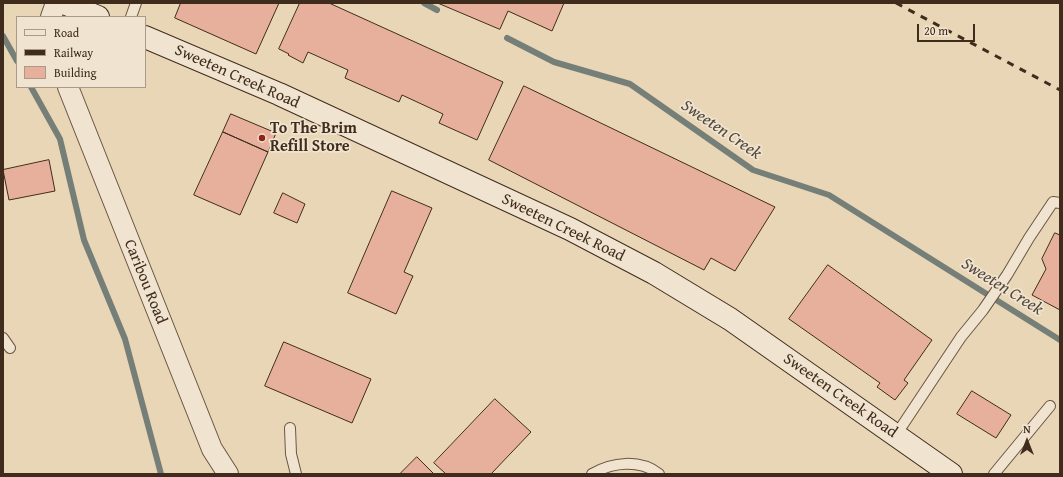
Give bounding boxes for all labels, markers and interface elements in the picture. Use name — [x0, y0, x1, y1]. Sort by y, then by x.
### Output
legend — [16, 16, 146, 88]
scale bar — [919, 16, 977, 42]
text: 20 m — [924, 22, 948, 39]
text: Road — [54, 24, 79, 41]
street label: Sweeten Creek Road — [172, 41, 302, 113]
text: Railway — [54, 44, 93, 61]
text: Building — [54, 64, 97, 81]
water label: Sweeten Creek — [677, 96, 765, 164]
place label: To The Brim Refill Store — [270, 119, 357, 157]
marker: To The Brim Refill Store — [257, 133, 267, 143]
street label: Sweeten Creek Road — [498, 190, 628, 266]
street label: Caribou Road — [119, 237, 171, 327]
water label: Sweeten Creek — [957, 254, 1047, 320]
street label: Sweeten Creek Road — [779, 350, 901, 442]
north arrow — [1007, 421, 1047, 461]
text: N — [1023, 421, 1031, 437]

